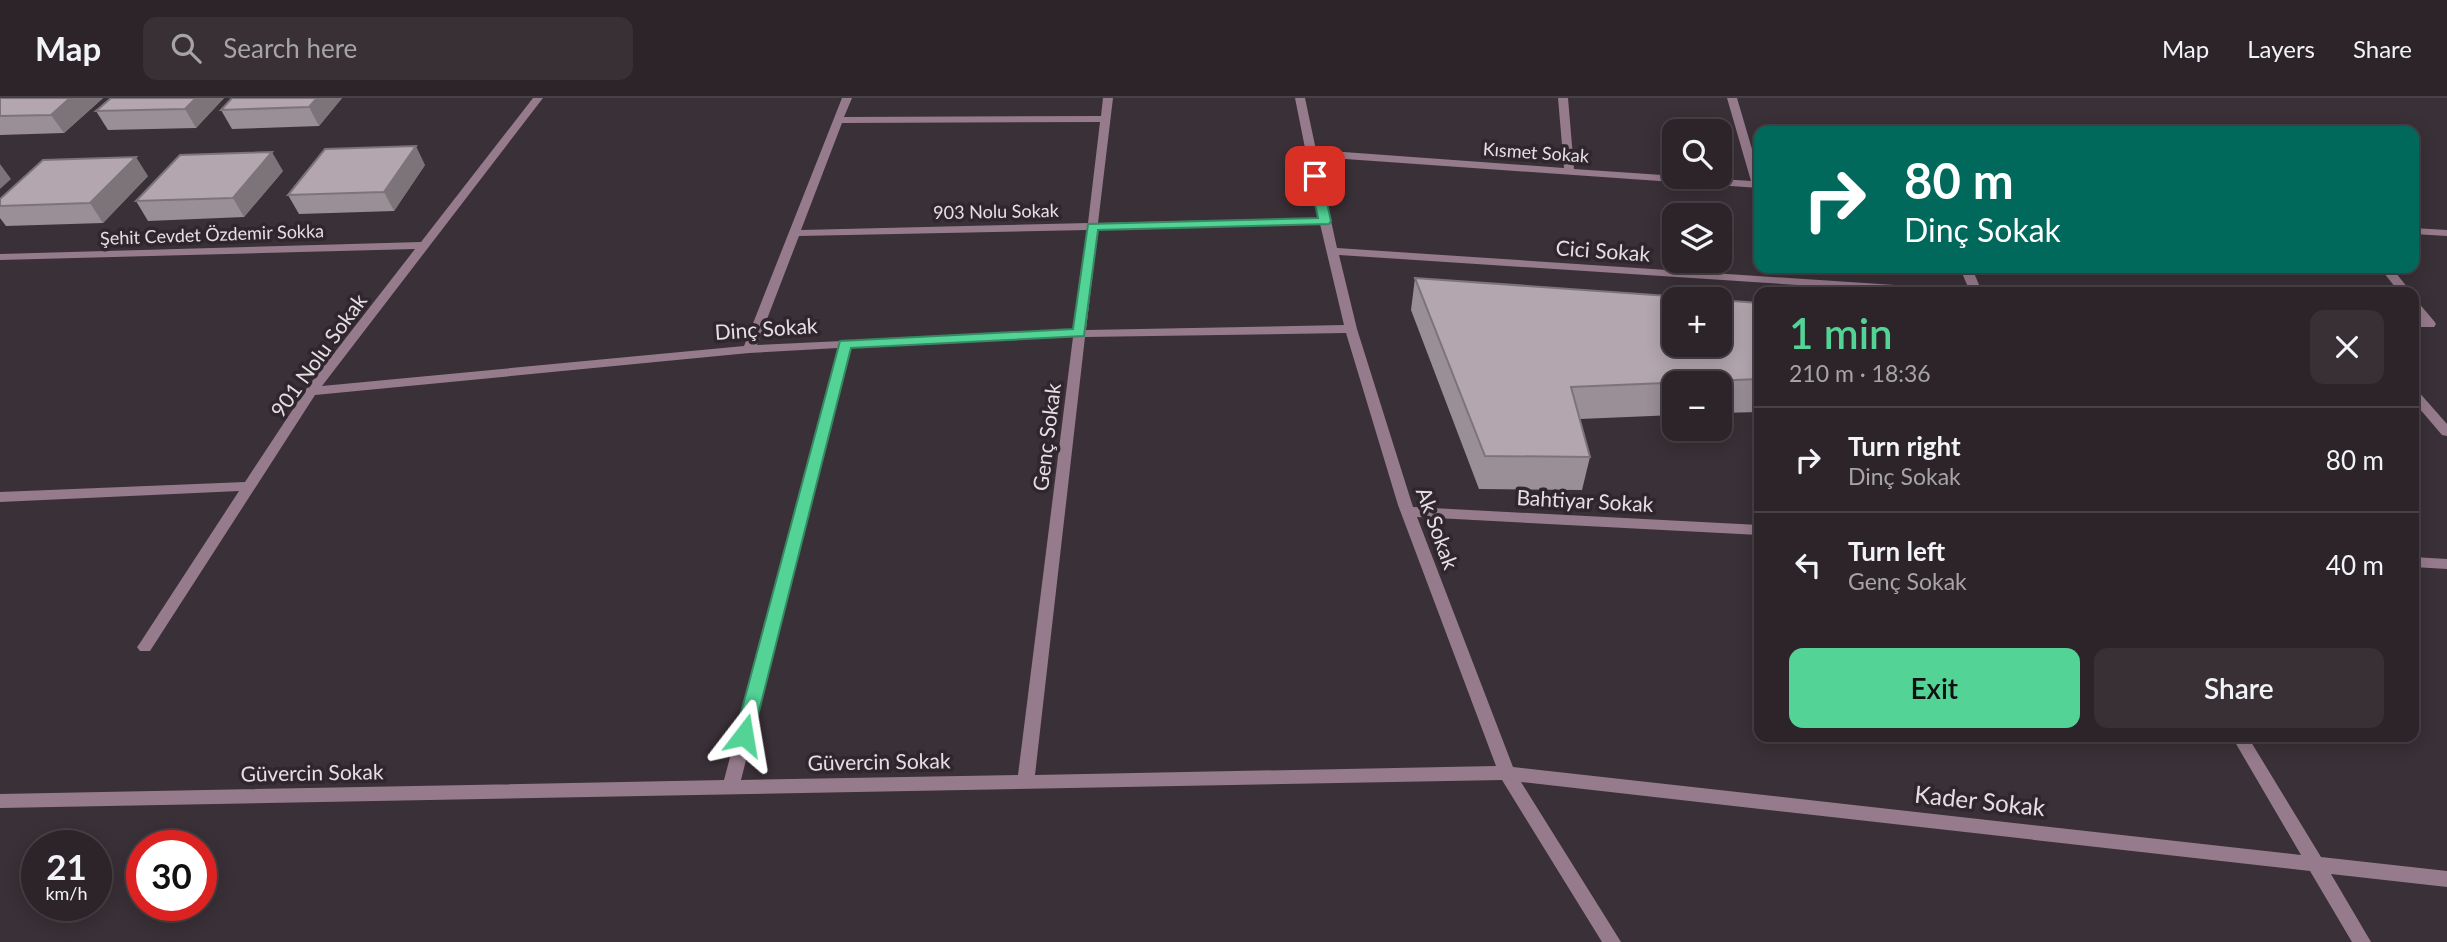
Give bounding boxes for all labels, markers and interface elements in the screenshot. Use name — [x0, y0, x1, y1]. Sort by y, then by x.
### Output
search box — [143, 17, 633, 80]
text: Map — [35, 28, 101, 68]
icon: search — [167, 29, 205, 67]
text: Search here — [223, 32, 357, 64]
text: Map — [2162, 34, 2209, 63]
text: Layers — [2247, 34, 2315, 63]
text: Share — [2353, 34, 2412, 63]
map controls — [1662, 119, 1732, 441]
button: search — [1662, 119, 1732, 189]
street label: Kısmet Sokak — [1482, 137, 1591, 167]
pin — [1285, 146, 1345, 206]
text: 80 m — [1904, 151, 2014, 209]
icon: right — [1789, 154, 1880, 245]
icon: arrive — [1296, 157, 1334, 195]
street label: 903 Nolu Sokak — [933, 199, 1060, 223]
button: layers — [1662, 203, 1732, 273]
text: Dinç Sokak — [1904, 210, 2061, 249]
street label: Şehit Cevdet Özdemir Sokka — [100, 219, 324, 249]
street label: Cici Sokak — [1555, 234, 1651, 266]
button: + — [1662, 287, 1732, 357]
street label: 901 Nolu Sokak — [265, 288, 371, 422]
text: 1 min — [1789, 308, 1893, 358]
button: close — [2310, 310, 2384, 384]
street label: Dinç Sokak — [714, 312, 819, 344]
text: 210 m · 18:36 — [1789, 359, 1931, 387]
button: − — [1662, 371, 1732, 441]
street label: Genç Sokak — [1027, 381, 1065, 492]
text: Turn right — [1848, 430, 1961, 462]
icon: right — [1789, 441, 1827, 479]
text: 80 m — [2326, 444, 2384, 476]
text: Dinç Sokak — [1848, 462, 1961, 490]
street label: Ak Sokak — [1412, 484, 1464, 573]
street label: Bahtiyar Sokak — [1516, 484, 1654, 516]
text: Turn left — [1848, 535, 1945, 567]
icon: left — [1789, 546, 1827, 584]
text: 40 m — [2326, 549, 2384, 581]
text: Genç Sokak — [1848, 567, 1967, 595]
button: Exit — [1789, 648, 2080, 728]
button: Share — [2094, 648, 2384, 728]
position arrow — [707, 698, 781, 772]
street label: Güvercin Sokak — [807, 747, 951, 775]
street label: Güvercin Sokak — [240, 758, 384, 786]
street label: Kader Sokak — [1913, 779, 2048, 821]
speed limit sign: 30 — [126, 830, 217, 921]
text: 21 — [46, 845, 87, 887]
text: km/h — [45, 882, 88, 904]

